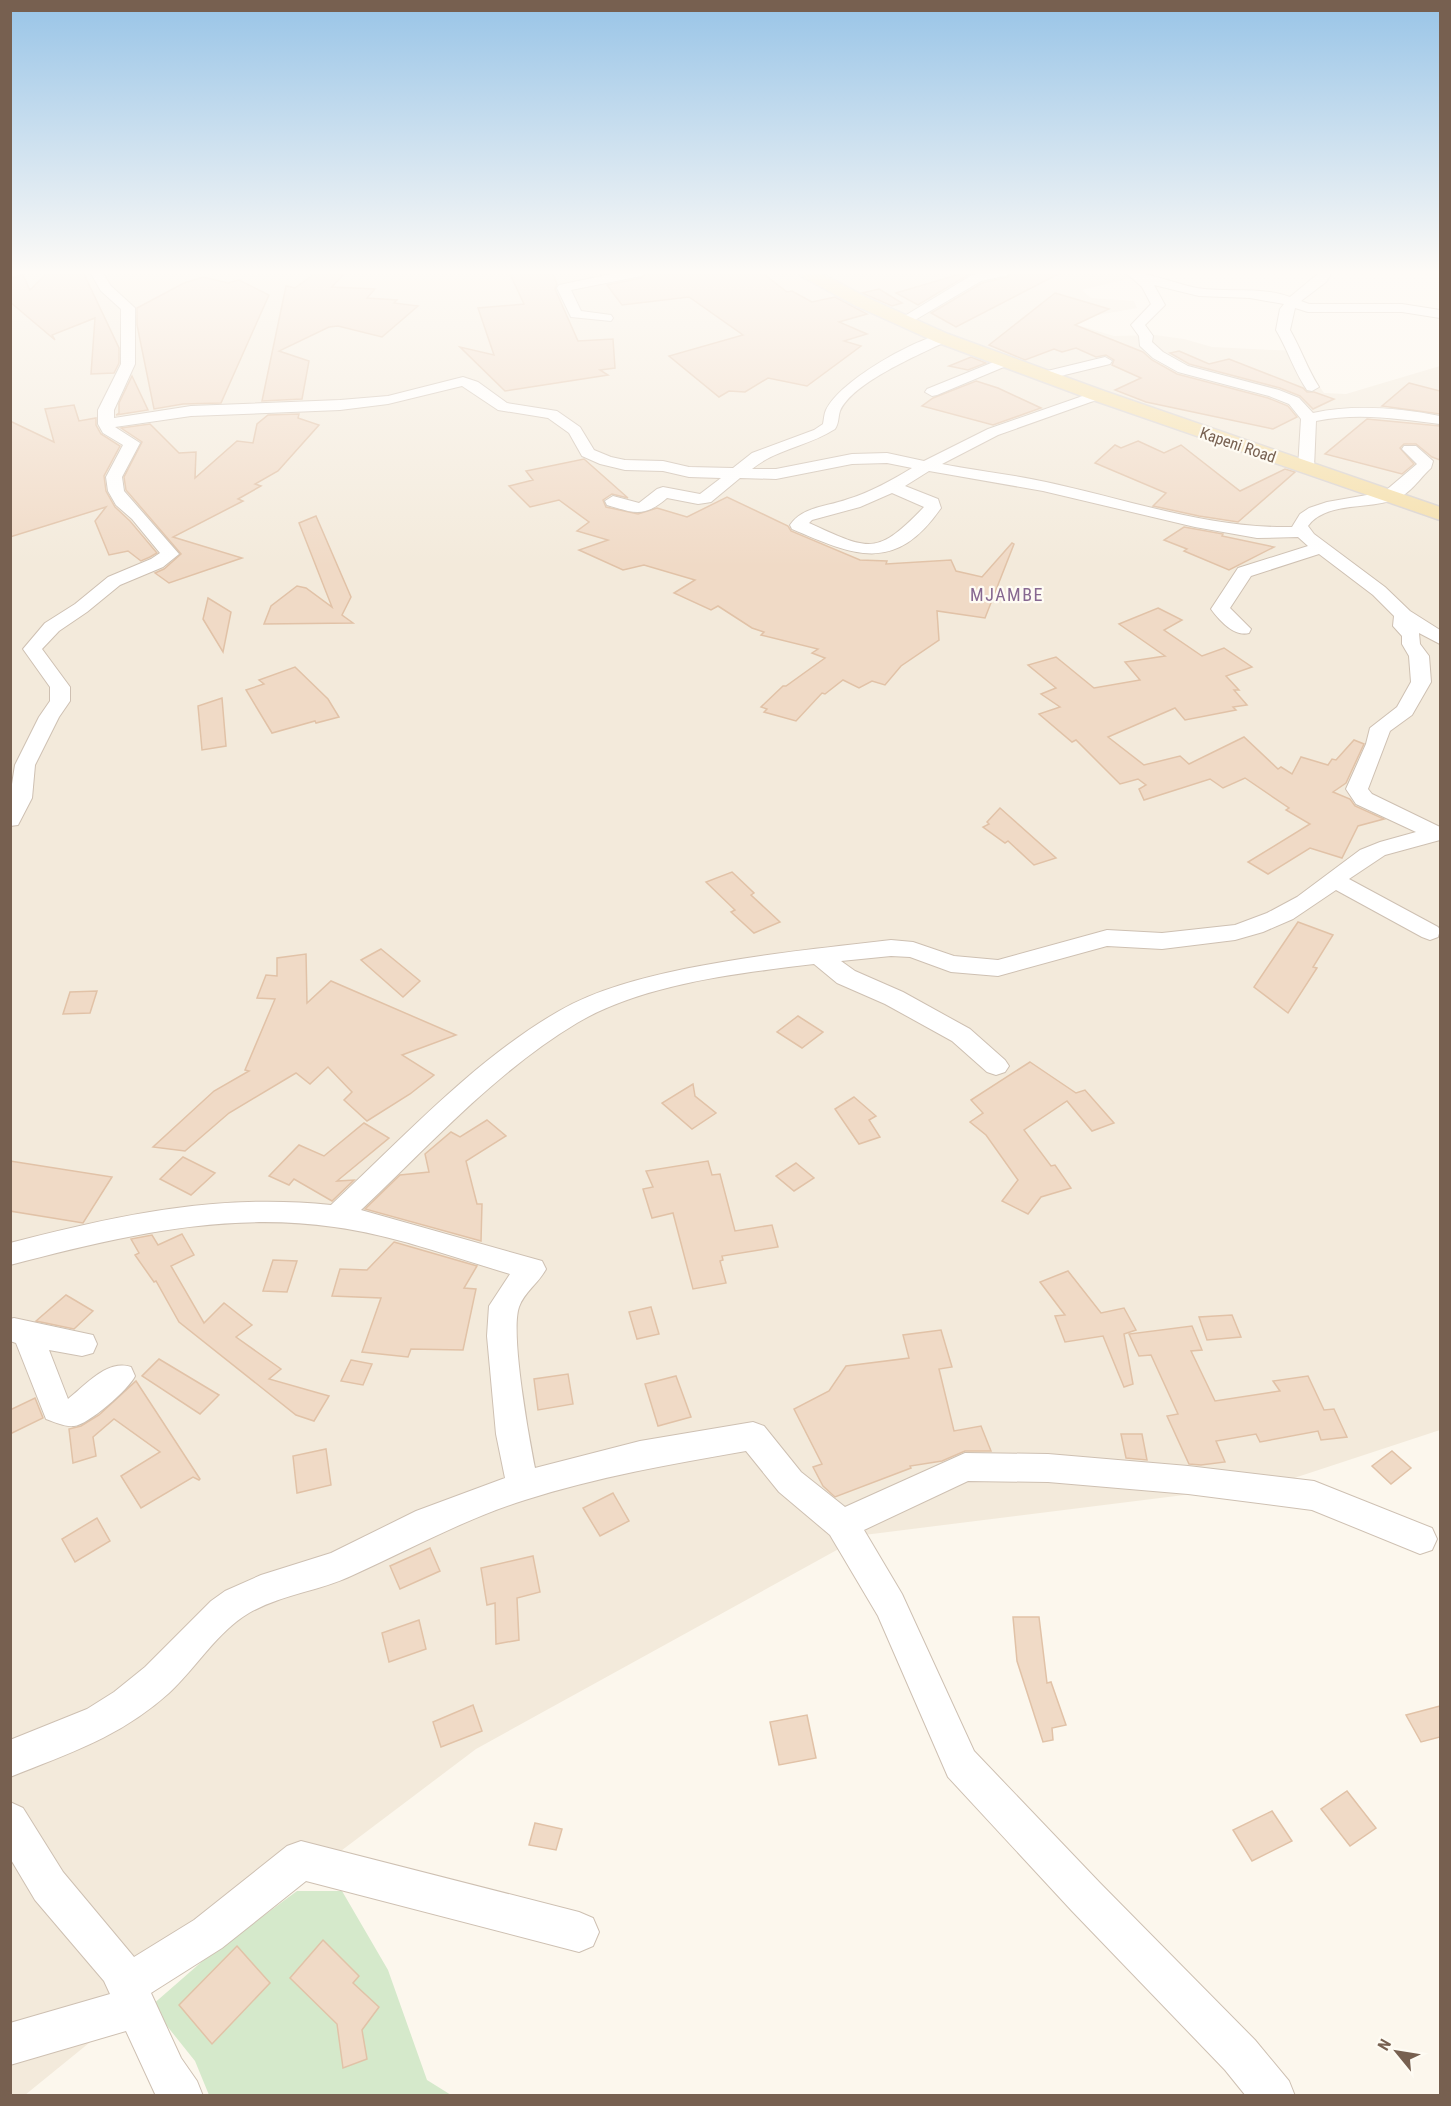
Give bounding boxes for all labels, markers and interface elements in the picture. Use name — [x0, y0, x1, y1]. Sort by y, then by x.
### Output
street label: Kapeni Road — [1198, 423, 1278, 467]
district label: MJAMBE — [970, 584, 1044, 605]
north arrow — [1367, 2022, 1427, 2082]
text: N — [1374, 2036, 1395, 2054]

